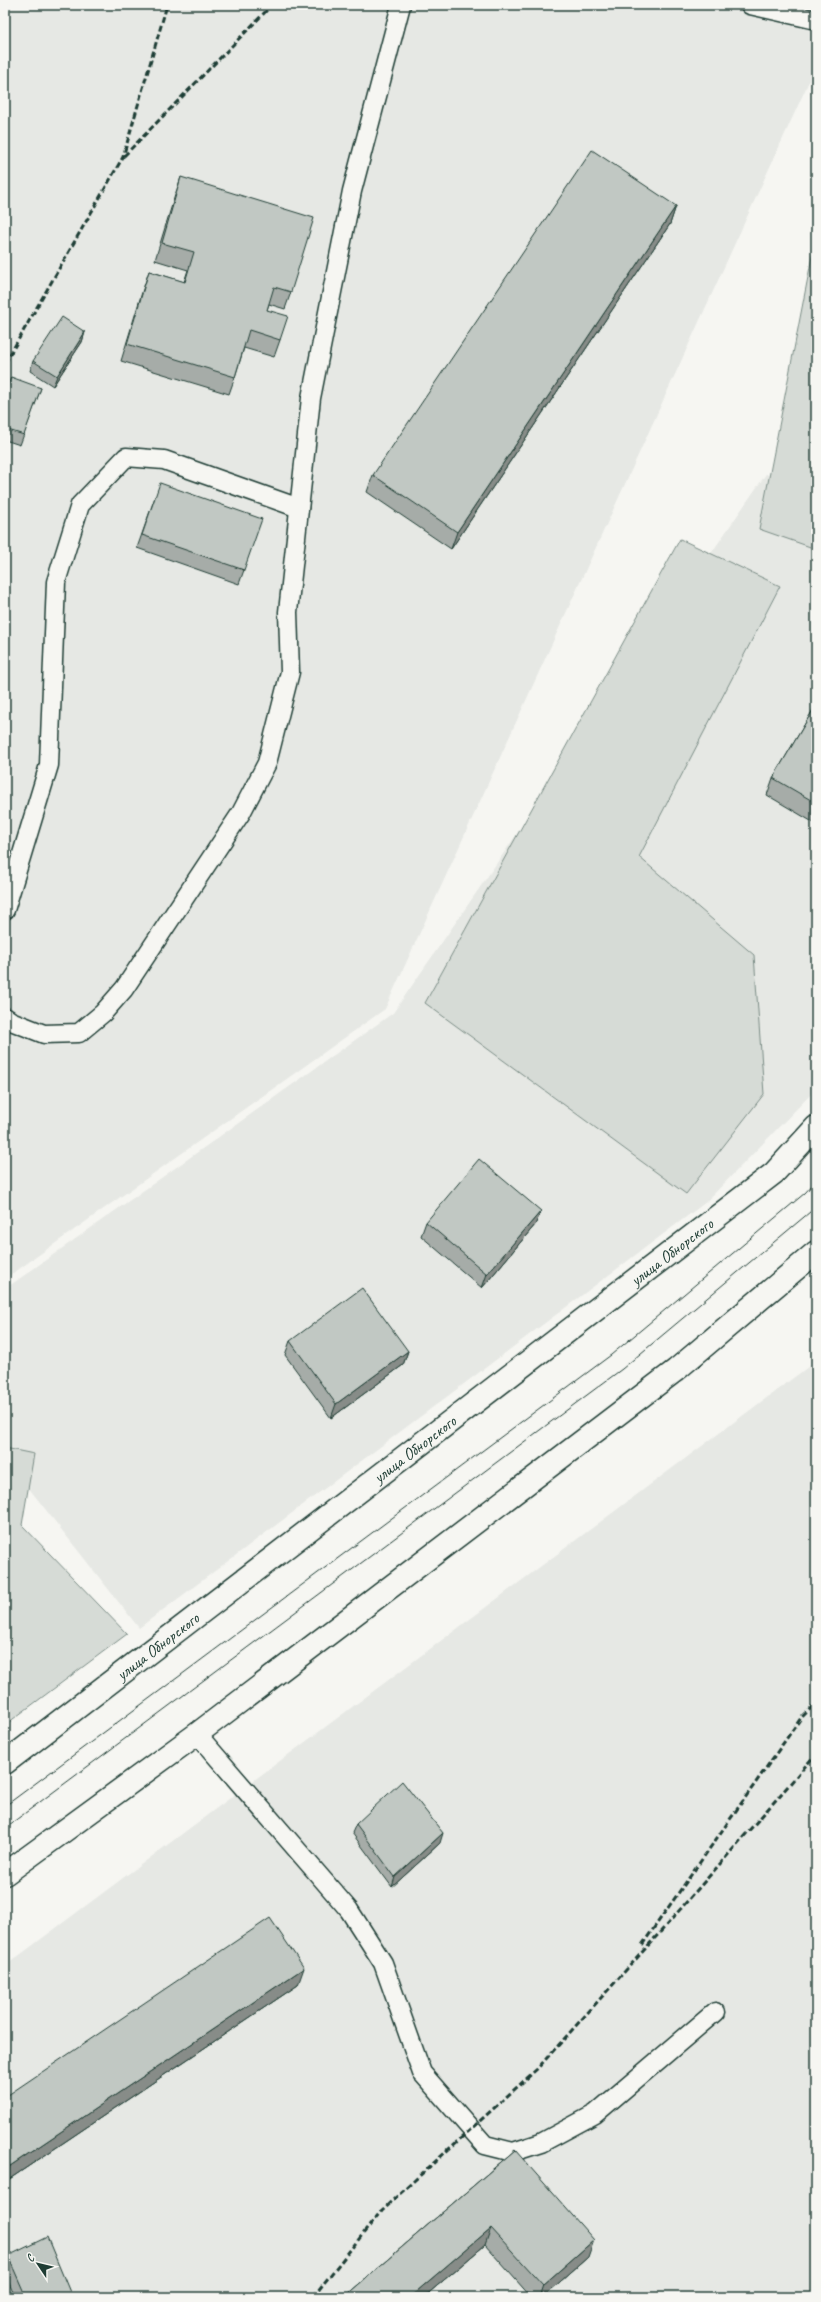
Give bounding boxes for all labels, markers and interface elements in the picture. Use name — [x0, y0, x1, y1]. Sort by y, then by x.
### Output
street label: улица Обнорского — [625, 1213, 718, 1291]
street label: улица Обнорского — [368, 1410, 461, 1488]
street label: улица Обнорского — [111, 1607, 204, 1685]
north arrow — [18, 2244, 58, 2284]
text: С — [23, 2251, 38, 2264]

